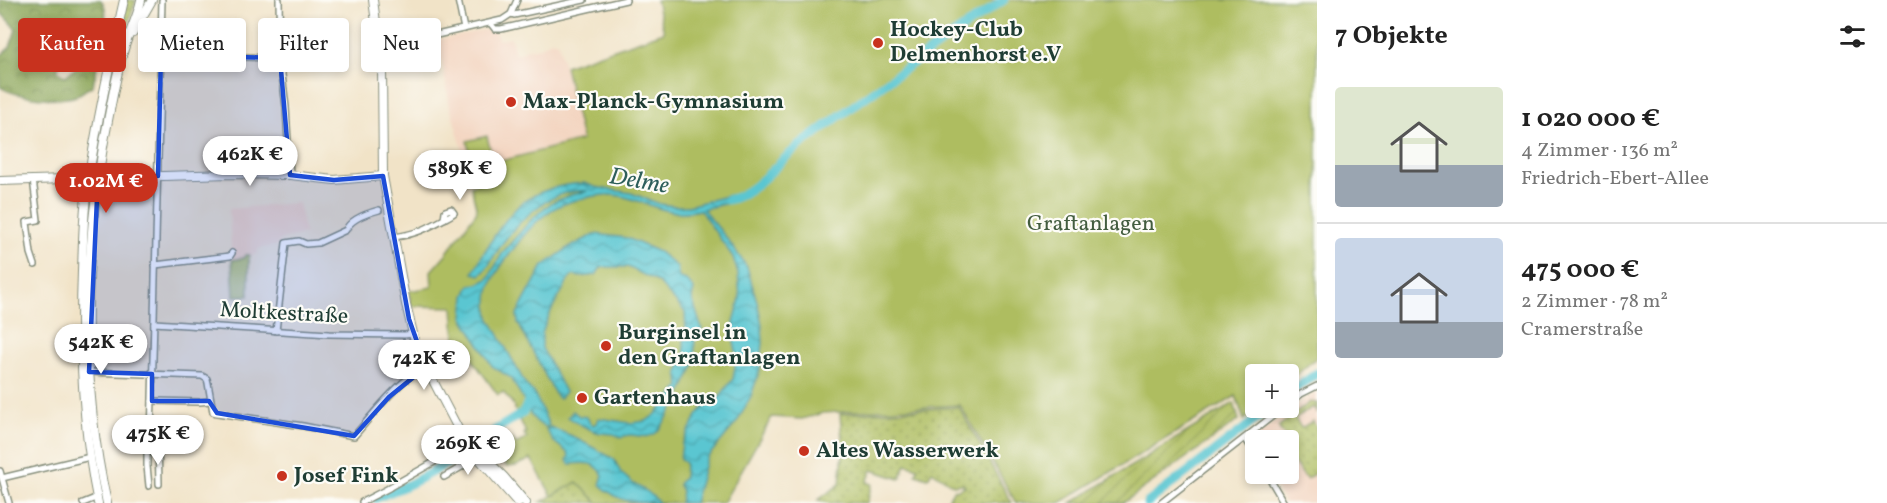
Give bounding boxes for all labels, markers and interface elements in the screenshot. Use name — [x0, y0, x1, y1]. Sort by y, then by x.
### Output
place label: Hockey-Club Delmenhorst e.V — [890, 15, 1061, 71]
chip: Kaufen — [18, 18, 126, 72]
chip: Mieten — [138, 18, 246, 72]
chip: Filter — [258, 18, 349, 72]
chip: Neu — [361, 18, 441, 72]
text: 7 Objekte — [1335, 18, 1448, 54]
icon: filters — [1836, 20, 1869, 53]
marker: Hockey-Club Delmenhorst e.V — [871, 36, 885, 50]
place label: Max-Planck-Gymnasium — [523, 87, 784, 118]
marker: Max-Planck-Gymnasium — [504, 95, 518, 109]
text: 1 020 000 € — [1521, 101, 1660, 137]
icon: home — [1383, 111, 1455, 183]
pin: 462K € — [201, 136, 299, 187]
text: 4 Zimmer · 136 m² — [1521, 137, 1678, 165]
text: 462K € — [217, 141, 283, 169]
pin: 589K € — [411, 150, 509, 201]
text: 589K € — [428, 155, 492, 183]
water label: Delme — [607, 160, 672, 204]
pin: 1.02M € — [51, 163, 161, 214]
text: Friedrich-Ebert-Allee — [1521, 165, 1709, 193]
text: 1.02M € — [69, 168, 143, 196]
park label: Graftanlagen — [1027, 209, 1155, 240]
text: 475 000 € — [1521, 252, 1640, 288]
icon: home — [1383, 262, 1455, 334]
text: 2 Zimmer · 78 m² — [1521, 288, 1668, 316]
street label: Moltkestraße — [219, 295, 349, 333]
text: Cramerstraße — [1521, 316, 1643, 344]
place label: Burginsel in den Graftanlagen — [618, 318, 800, 374]
pin: 542K € — [52, 324, 150, 375]
text: 542K € — [68, 329, 134, 357]
marker: Burginsel in den Graftanlagen — [599, 339, 613, 353]
pin: 742K € — [375, 340, 473, 391]
text: 742K € — [392, 345, 456, 373]
map controls — [1245, 364, 1299, 484]
button: + — [1245, 364, 1299, 418]
place label: Gartenhaus — [594, 383, 716, 414]
marker: Gartenhaus — [575, 391, 589, 405]
pin: 475K € — [109, 415, 207, 466]
text: 475K € — [126, 420, 190, 448]
pin: 269K € — [419, 425, 517, 476]
text: 269K € — [435, 430, 501, 458]
button: − — [1245, 430, 1299, 484]
place label: Altes Wasserwerk — [816, 436, 999, 467]
marker: Altes Wasserwerk — [797, 444, 811, 458]
place label: Josef Fink — [293, 461, 399, 492]
marker: Josef Fink — [275, 469, 289, 483]

